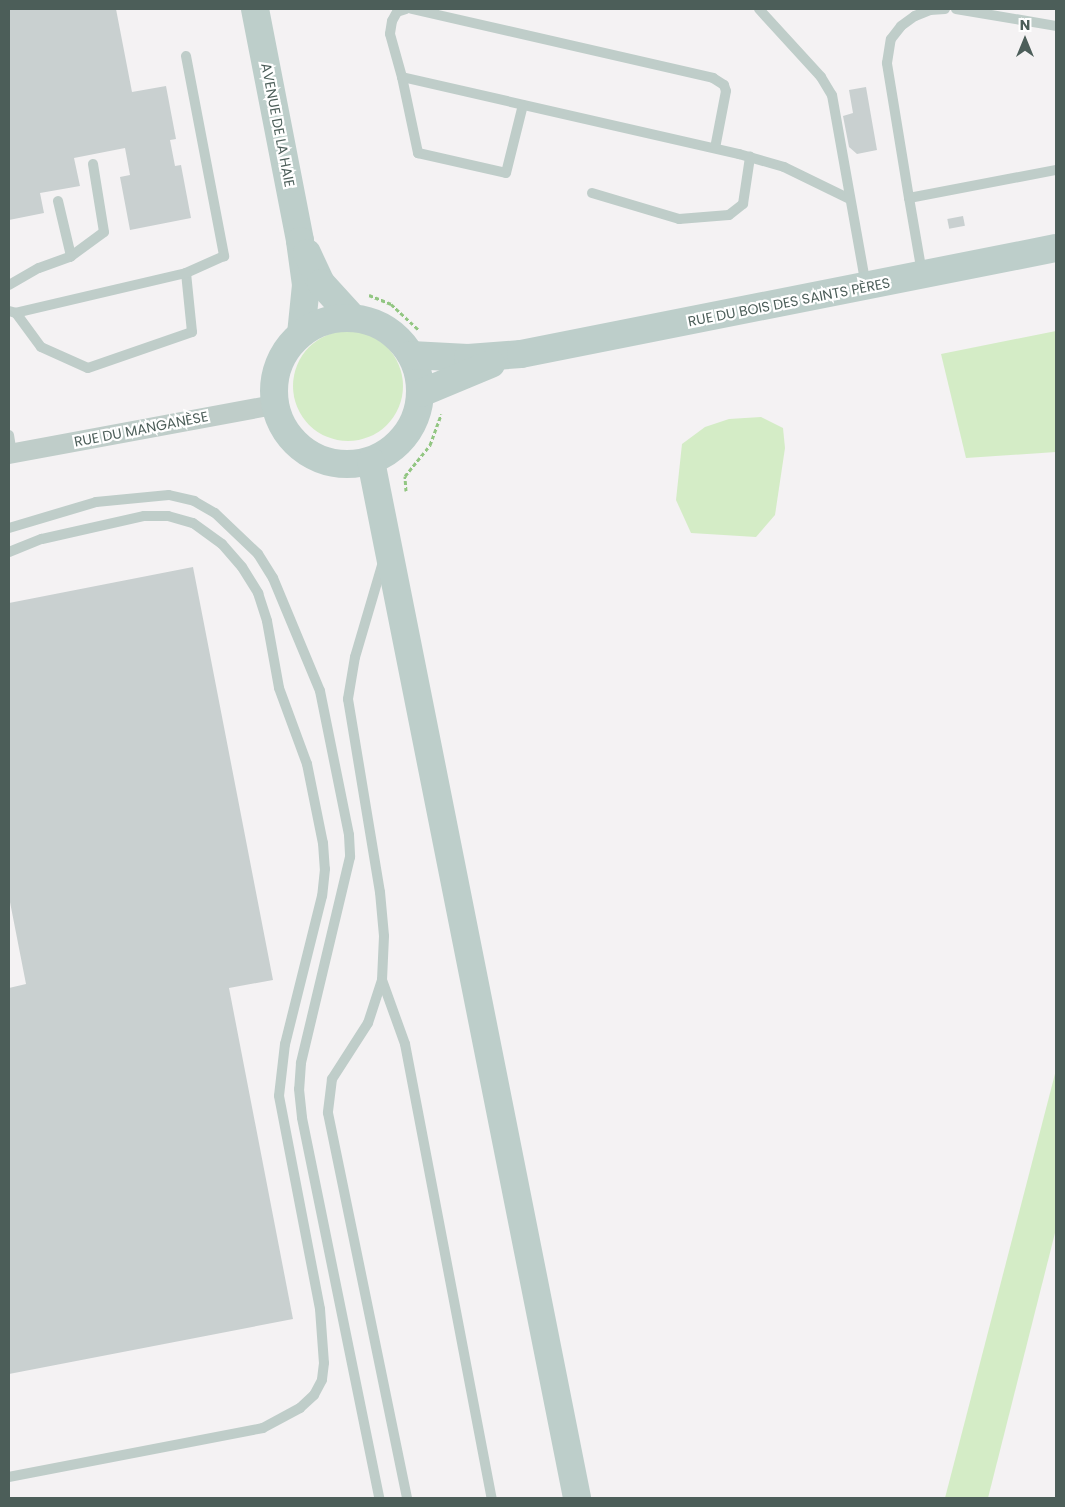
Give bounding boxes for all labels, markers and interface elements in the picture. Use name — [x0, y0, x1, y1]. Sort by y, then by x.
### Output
north arrow — [1000, 15, 1050, 65]
text: N — [1020, 15, 1030, 35]
street label: AVENUE DE LA HAIE — [258, 62, 298, 188]
street label: RUE DU BOIS DES SAINTS PÈRES — [686, 274, 892, 330]
street label: RUE DU MANGANÈSE — [73, 408, 209, 450]

